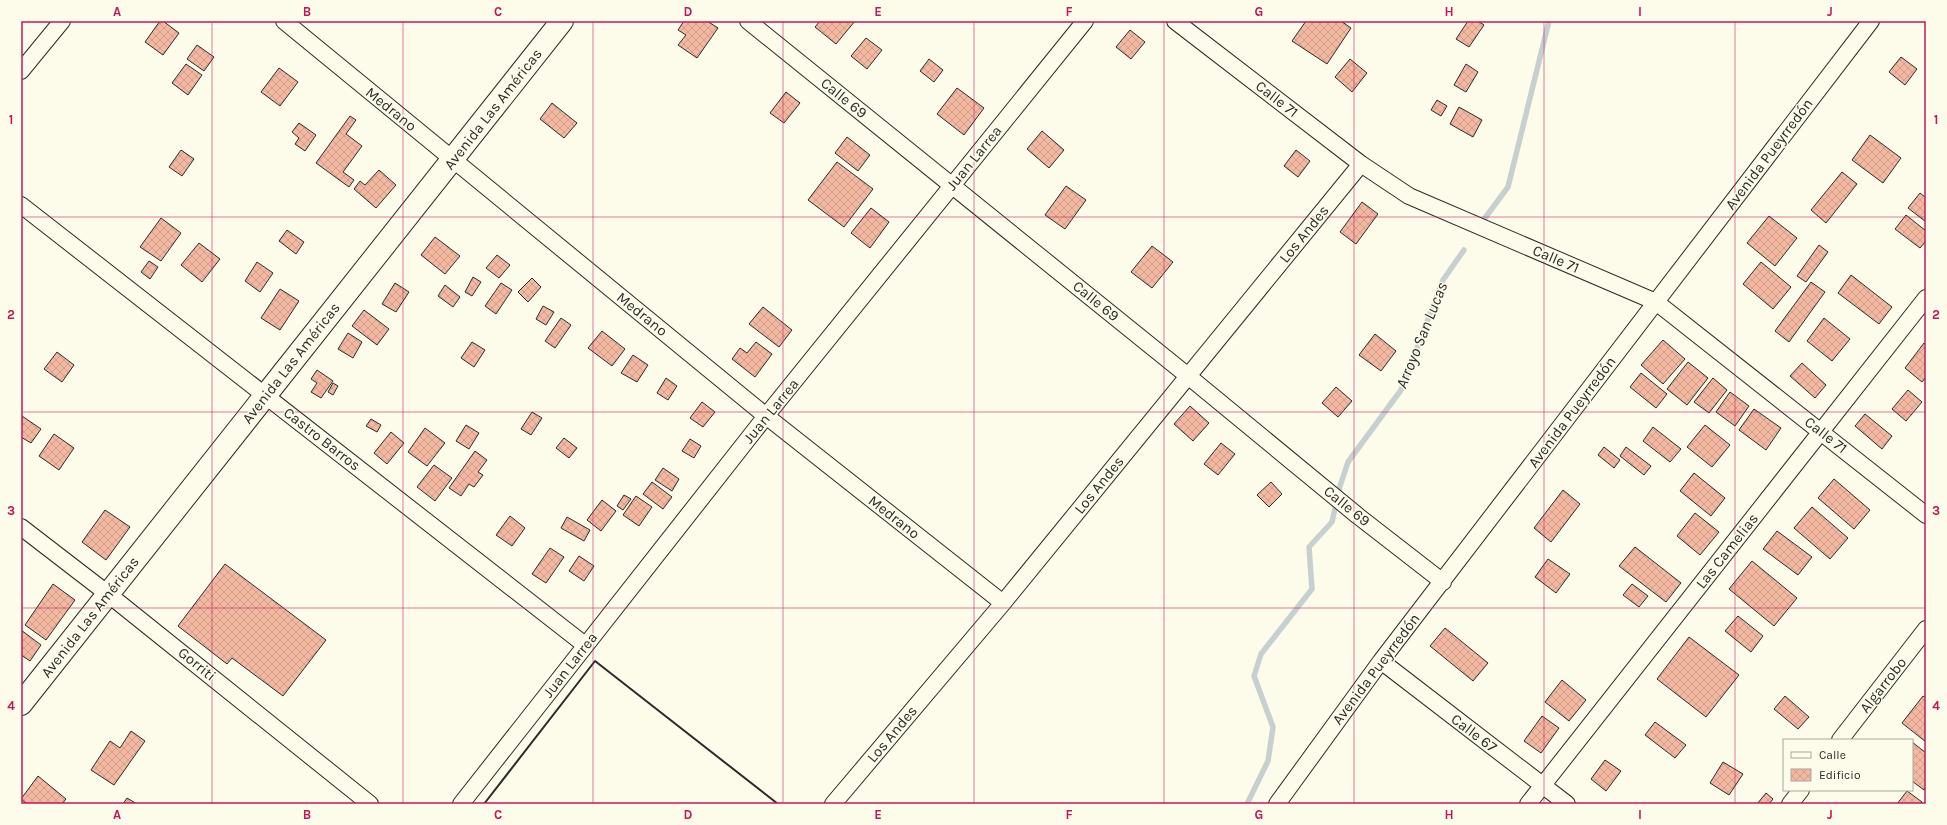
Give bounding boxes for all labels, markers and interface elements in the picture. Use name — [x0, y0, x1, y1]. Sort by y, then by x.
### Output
text: A — [113, 4, 121, 19]
text: B — [303, 4, 311, 19]
text: C — [494, 4, 502, 19]
text: D — [684, 4, 693, 19]
text: E — [874, 4, 882, 19]
text: F — [1065, 4, 1073, 19]
text: G — [1255, 4, 1263, 19]
text: H — [1444, 4, 1454, 19]
text: I — [1638, 4, 1642, 19]
text: J — [1827, 4, 1833, 19]
street label: Avenida Las Américas — [440, 45, 546, 173]
street label: Calle 69 — [817, 74, 871, 122]
street label: Calle 71 — [1252, 77, 1302, 121]
street label: Medrano — [362, 83, 420, 135]
street label: Avenida Pueyrredón — [1721, 95, 1817, 213]
text: 1 — [9, 112, 13, 127]
text: 1 — [1934, 112, 1938, 127]
street label: Juan Larrea — [942, 122, 1006, 194]
street label: Los Andes — [1275, 202, 1333, 266]
street label: Calle 71 — [1530, 241, 1582, 277]
street label: Calle 69 — [1069, 277, 1123, 325]
water label: Arroyo San Lucas — [1392, 279, 1452, 391]
street label: Medrano — [613, 288, 671, 340]
street label: Avenida Las Américas — [238, 299, 344, 427]
text: 2 — [7, 307, 15, 322]
text: 2 — [1932, 307, 1940, 322]
street label: Avenida Pueyrredón — [1524, 353, 1620, 471]
street label: Juan Larrea — [739, 375, 803, 447]
street label: Castro Barros — [280, 403, 364, 475]
street label: Calle 71 — [1801, 413, 1851, 457]
street label: Los Andes — [1070, 453, 1128, 517]
street label: Calle 69 — [1320, 482, 1374, 530]
street label: Medrano — [865, 491, 923, 543]
text: 3 — [7, 503, 15, 518]
text: 3 — [1932, 503, 1940, 518]
street label: Las Camelias — [1692, 510, 1762, 592]
street label: Avenida Las Américas — [37, 553, 143, 681]
street label: Avenida Pueyrredón — [1328, 610, 1424, 728]
street label: Juan Larrea — [539, 629, 601, 701]
street label: Gorriti — [175, 643, 219, 685]
street label: Algarrobo — [1856, 654, 1910, 716]
text: 4 — [7, 698, 15, 713]
text: 4 — [1932, 698, 1940, 713]
street label: Los Andes — [863, 702, 921, 766]
street label: Calle 67 — [1448, 710, 1500, 756]
legend — [1783, 739, 1913, 791]
text: Calle — [1819, 748, 1846, 762]
text: Edificio — [1819, 768, 1860, 782]
text: A — [113, 807, 121, 822]
text: B — [303, 807, 311, 822]
text: C — [494, 807, 502, 822]
text: D — [684, 807, 693, 822]
text: E — [874, 807, 882, 822]
text: F — [1065, 807, 1073, 822]
text: G — [1255, 807, 1263, 822]
text: H — [1444, 807, 1454, 822]
text: I — [1638, 807, 1642, 822]
text: J — [1827, 807, 1833, 822]

